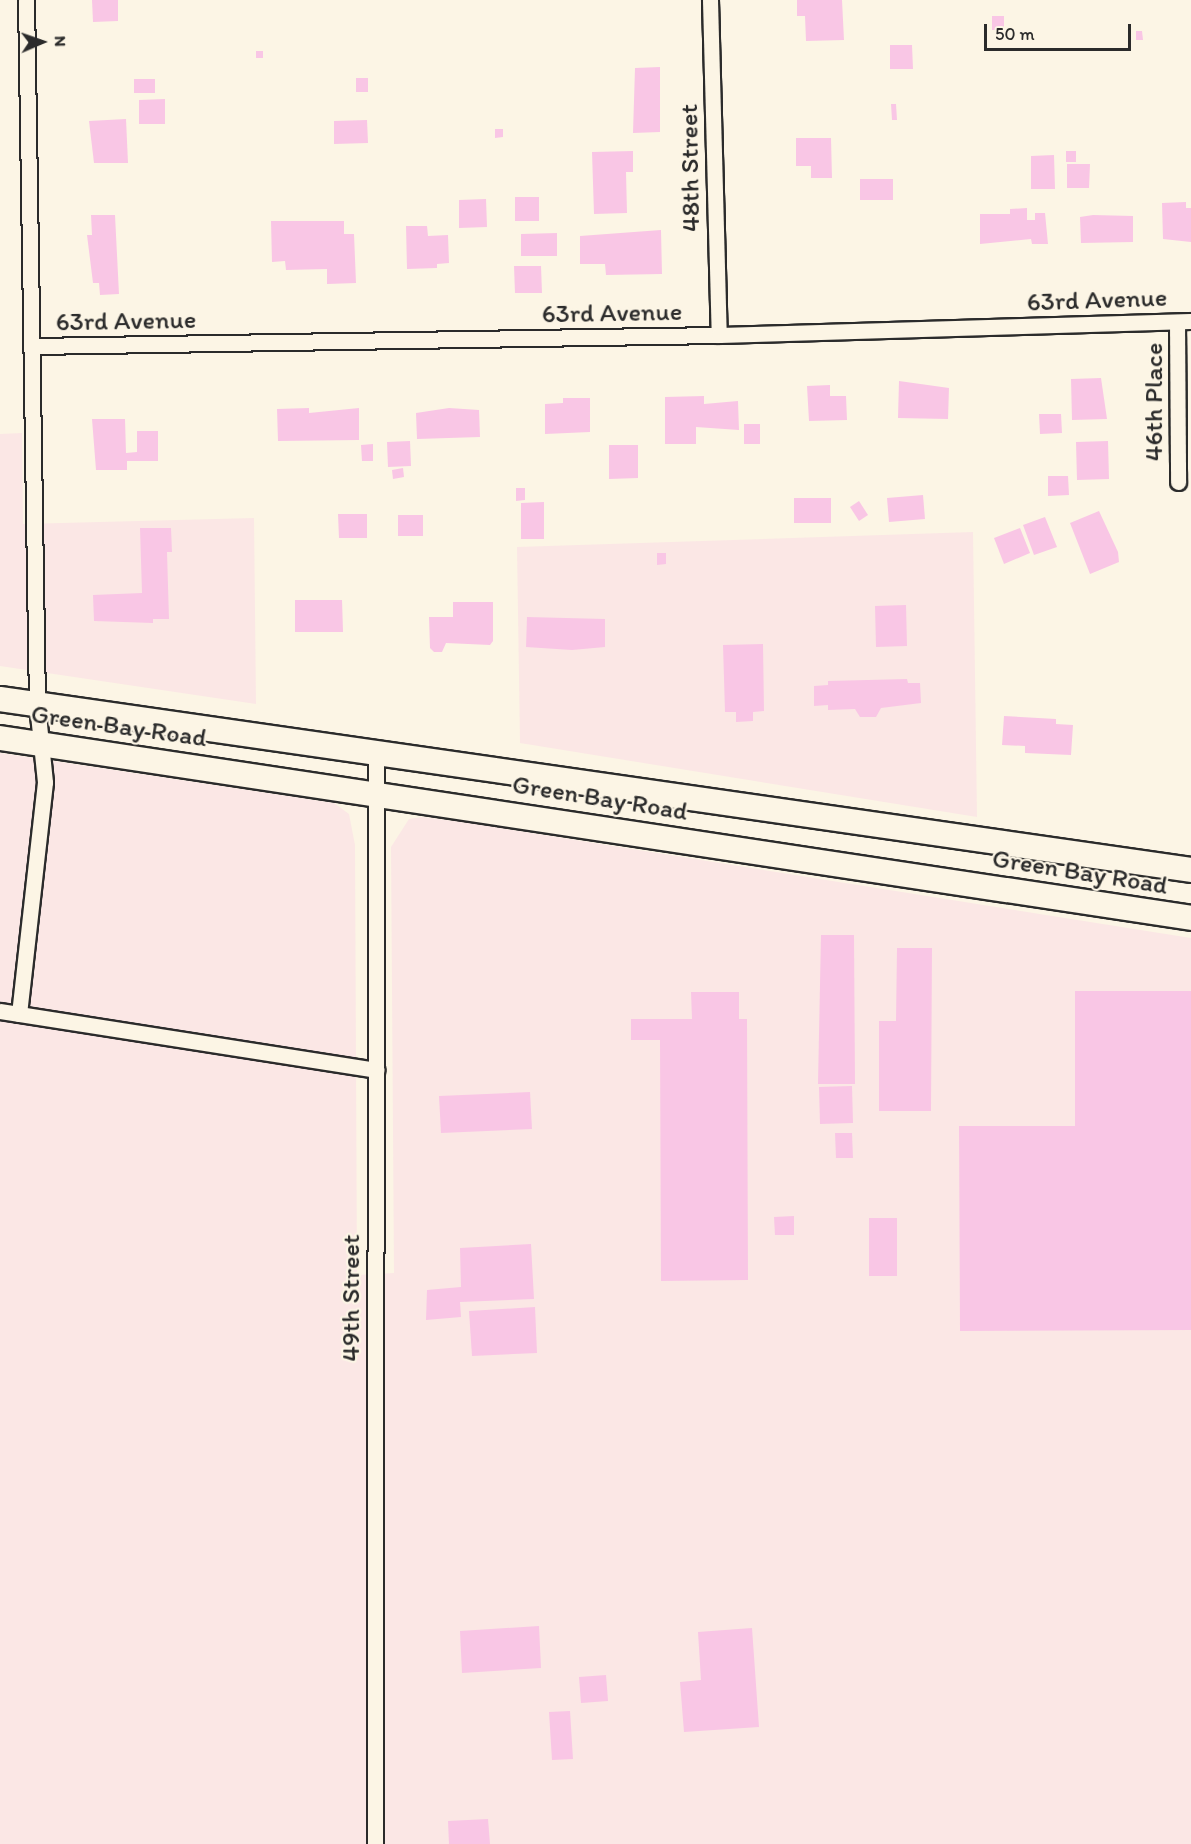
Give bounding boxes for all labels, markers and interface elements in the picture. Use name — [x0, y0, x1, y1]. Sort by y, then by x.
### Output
north arrow — [12, 12, 72, 72]
scale bar — [987, 12, 1134, 50]
text: 50 m — [995, 23, 1035, 45]
text: N — [51, 36, 70, 47]
street label: 48th Street — [673, 104, 707, 232]
street label: 63rd Avenue — [1027, 282, 1167, 318]
street label: 63rd Avenue — [542, 296, 682, 330]
street label: 63rd Avenue — [56, 304, 196, 338]
street label: 46th Place — [1138, 343, 1170, 461]
street label: Green Bay Road — [29, 698, 209, 754]
street label: Green Bay Road — [510, 769, 690, 827]
street label: Green Bay Road — [990, 843, 1170, 901]
street label: 49th Street — [335, 1235, 367, 1361]

